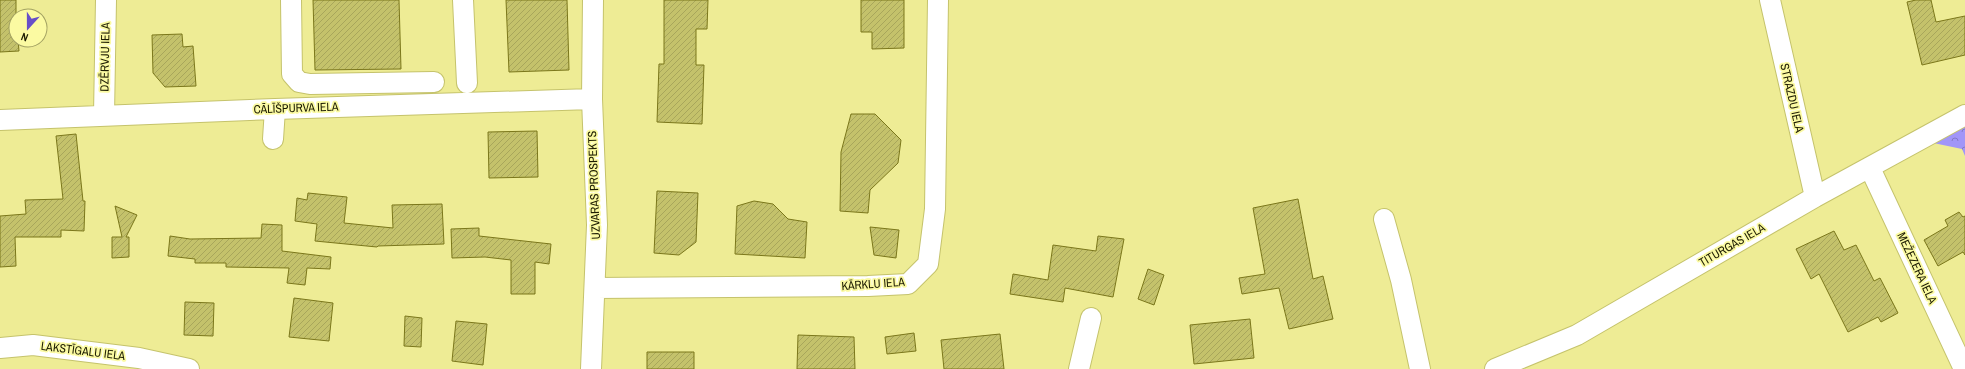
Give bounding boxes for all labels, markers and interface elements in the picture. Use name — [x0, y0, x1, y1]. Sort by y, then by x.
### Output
north arrow — [8, 8, 48, 48]
street label: DZĒRVJU IELA — [96, 22, 114, 92]
text: N — [19, 30, 30, 45]
street label: STRAZDU IELA — [1776, 62, 1808, 135]
street label: CĀLĪŠPURVA IELA — [253, 99, 339, 117]
street label: UZVARAS PROSPEKTS — [584, 130, 604, 240]
street label: TITURGAS IELA — [1696, 219, 1768, 270]
street label: MEŽEZERA IELA — [1893, 230, 1941, 307]
street label: KĀRKLU IELA — [841, 274, 906, 294]
street label: LAKSTĪGALU IELA — [40, 338, 126, 364]

